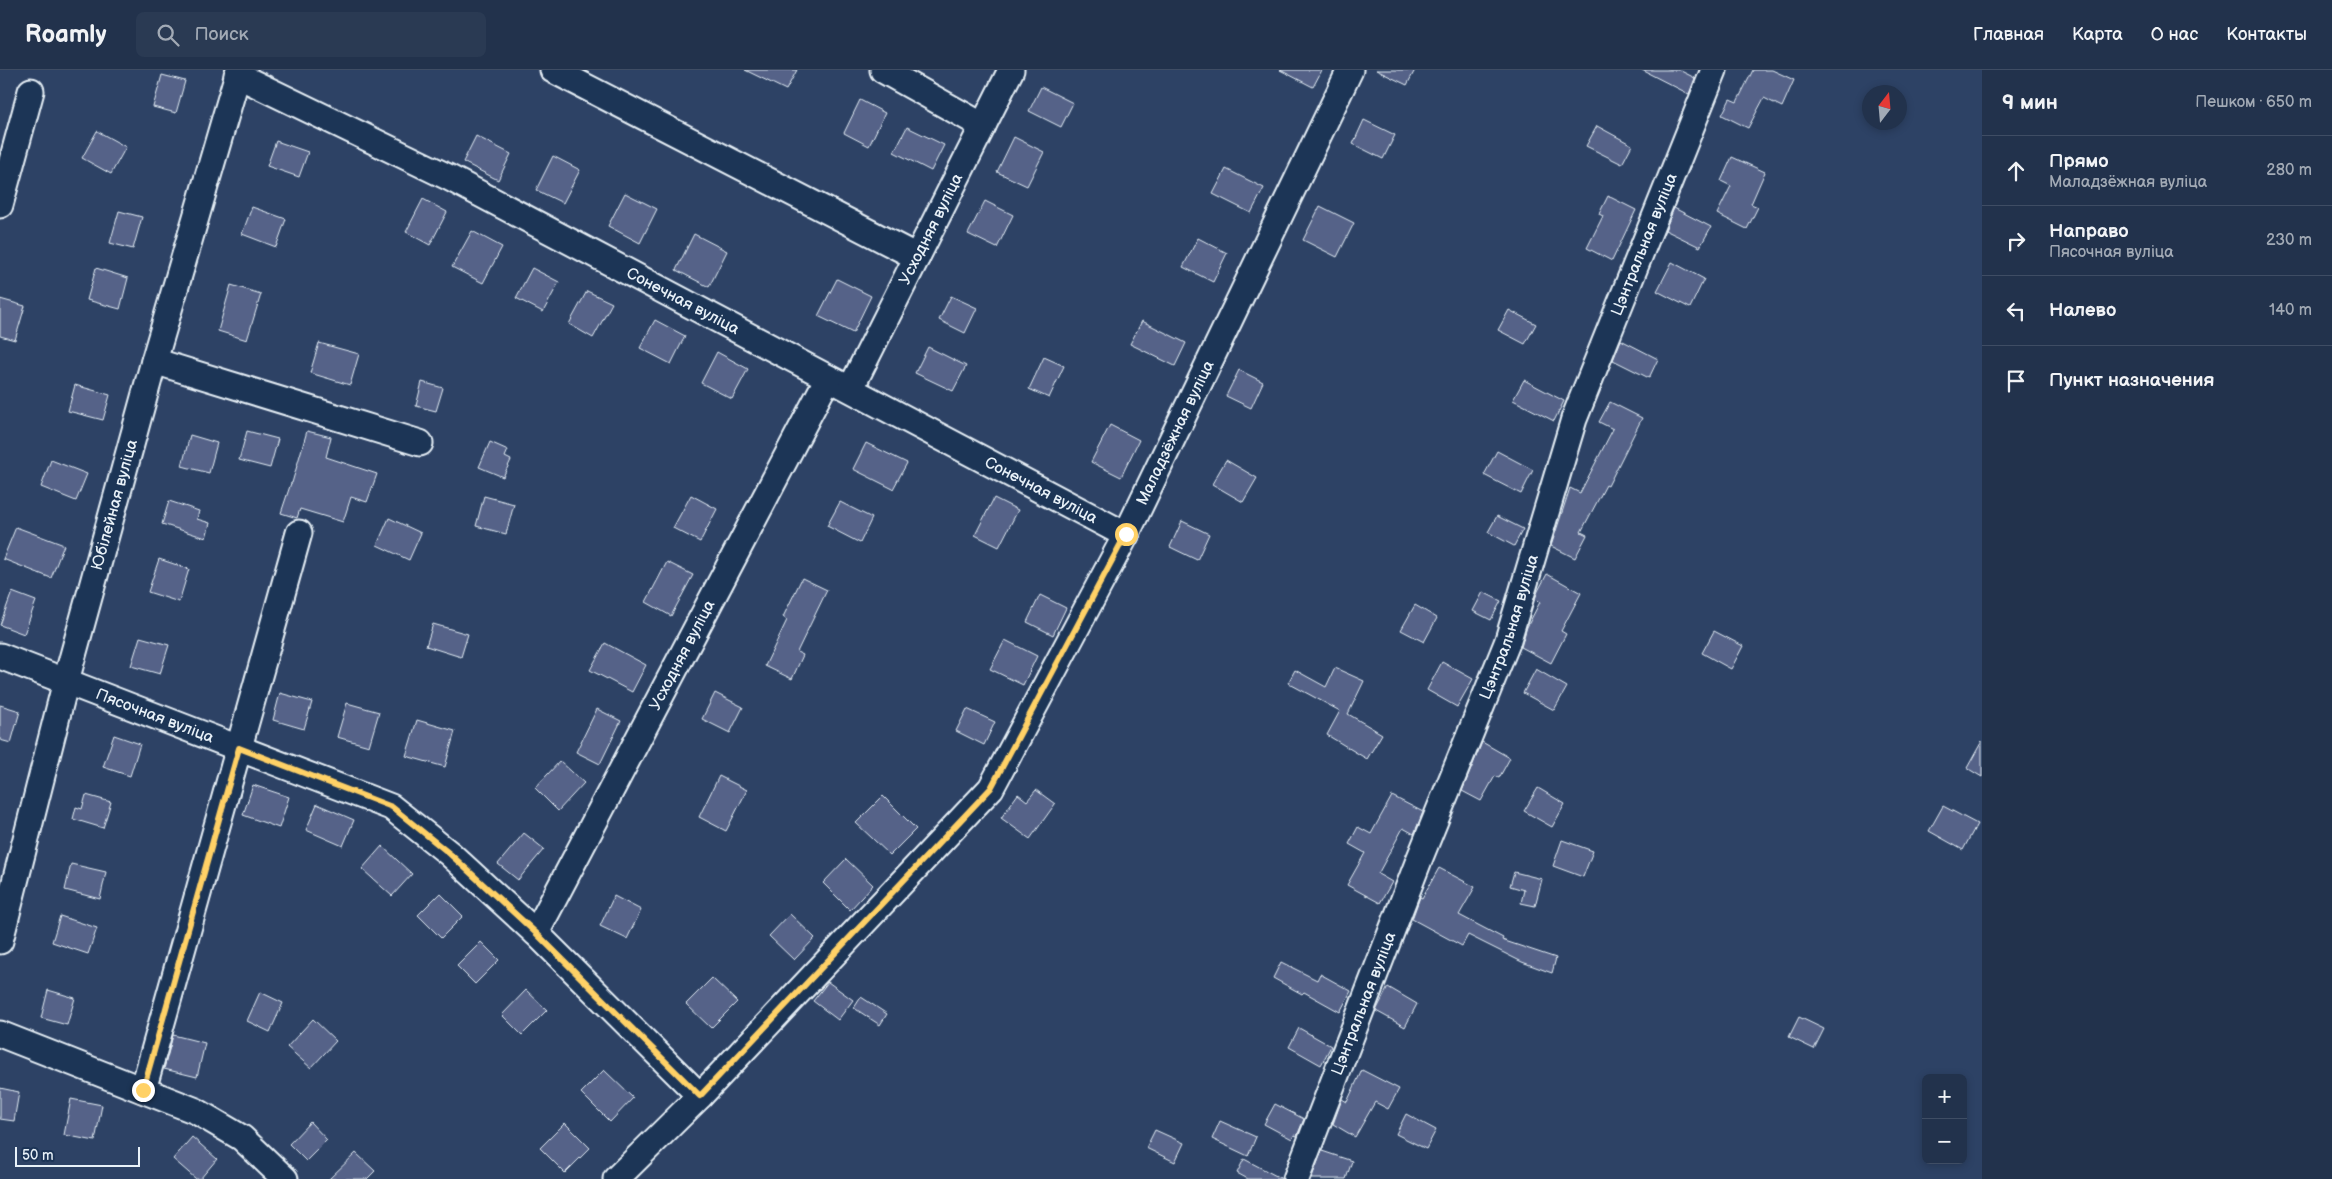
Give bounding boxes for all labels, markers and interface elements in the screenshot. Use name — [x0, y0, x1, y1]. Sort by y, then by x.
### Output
search box — [136, 12, 486, 57]
text: Roamly — [25, 20, 106, 49]
icon: search — [154, 21, 182, 49]
text: Поиск — [194, 23, 249, 46]
text: Главная — [1973, 24, 2044, 45]
text: Карта — [2072, 24, 2123, 45]
text: О нас — [2151, 24, 2198, 45]
text: Контакты — [2226, 24, 2307, 45]
north arrow — [1862, 85, 1907, 130]
text: 9 мин — [2002, 90, 2058, 115]
text: Пешком · 650 m — [2195, 93, 2312, 112]
text: Прямо — [2049, 150, 2109, 173]
icon: ahead — [2002, 157, 2030, 185]
text: 280 m — [2266, 161, 2312, 180]
street label: Усходняя вуліца — [895, 170, 967, 288]
street label: Цэнтральная вуліца — [1607, 170, 1681, 318]
text: Маладзёжная вуліца — [2049, 173, 2207, 192]
text: Направо — [2049, 220, 2129, 243]
icon: right — [2002, 227, 2030, 255]
text: 230 m — [2266, 231, 2312, 250]
text: Пясочная вуліца — [2049, 243, 2174, 262]
street label: Сонечная вуліца — [623, 263, 743, 339]
icon: left — [2002, 297, 2030, 325]
text: Налево — [2049, 299, 2116, 322]
text: 140 m — [2269, 301, 2312, 320]
street label: Маладзёжная вуліца — [1132, 357, 1218, 508]
icon: arrive — [2002, 367, 2030, 395]
text: Пункт назначения — [2049, 369, 2214, 392]
street label: Юбілейная вуліца — [87, 437, 142, 572]
street label: Сонечная вуліца — [981, 453, 1101, 528]
route start — [1115, 523, 1138, 546]
street label: Цэнтральная вуліца — [1476, 552, 1543, 702]
street label: Усходняя вуліца — [645, 596, 719, 713]
street label: Пясочная вуліца — [93, 684, 217, 747]
street label: Цэнтральная вуліца — [1327, 929, 1400, 1078]
map controls — [1922, 1074, 1967, 1164]
button: + — [1922, 1074, 1967, 1119]
route end — [132, 1079, 155, 1102]
button: − — [1922, 1119, 1967, 1164]
scale bar — [15, 1144, 140, 1167]
text: 50 m — [22, 1147, 54, 1164]

